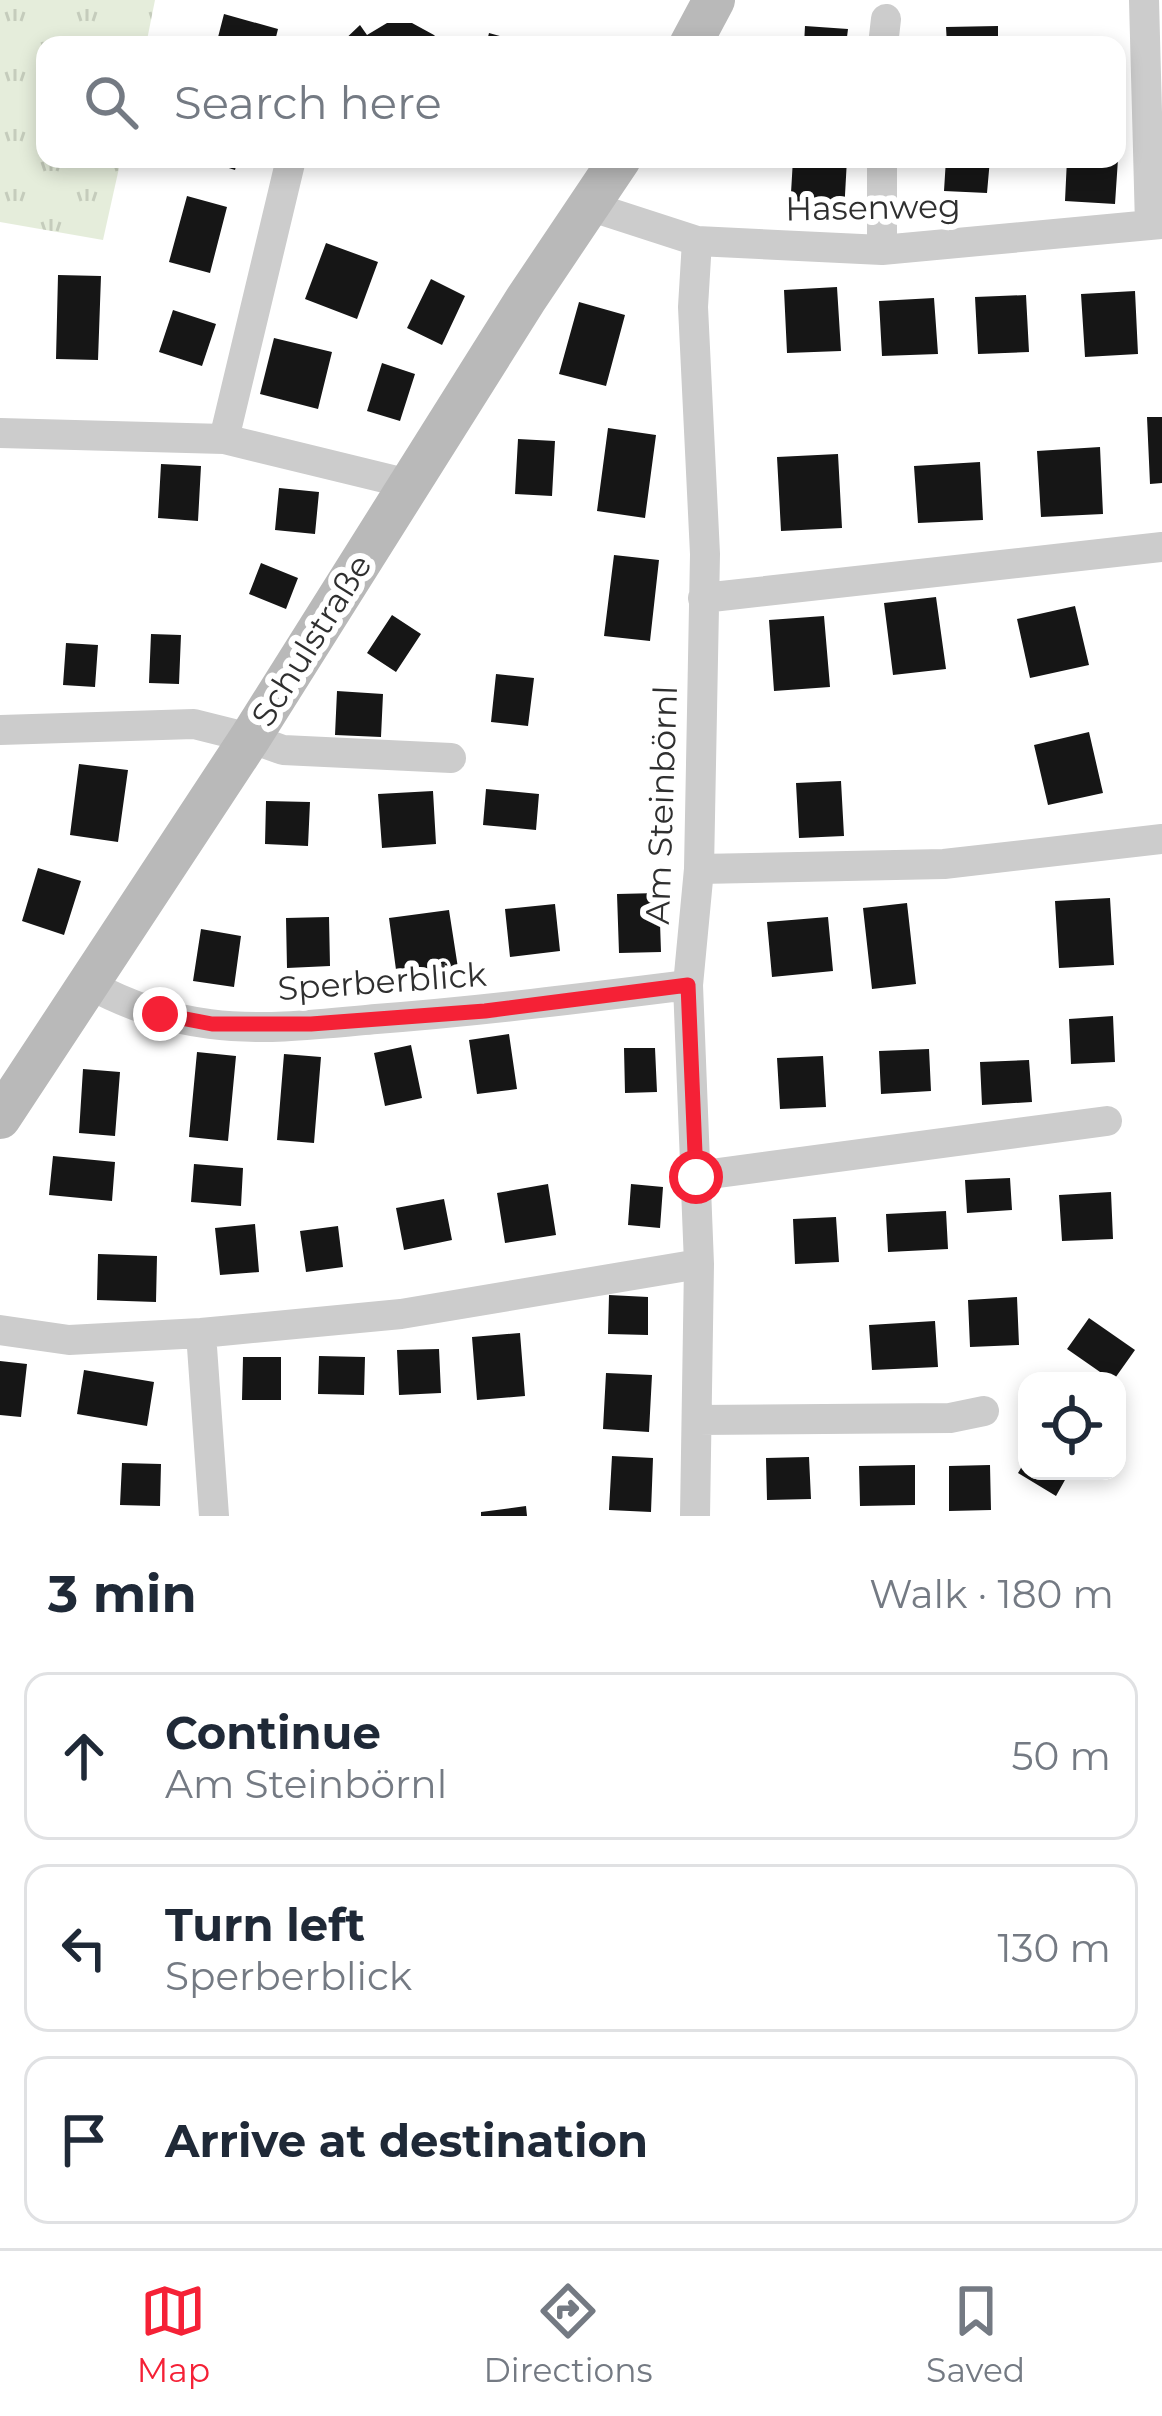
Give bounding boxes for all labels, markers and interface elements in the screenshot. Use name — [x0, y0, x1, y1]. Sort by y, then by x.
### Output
search box — [36, 36, 1126, 168]
icon: search — [78, 69, 144, 135]
text: Search here — [174, 75, 442, 130]
street label: Hasenweg — [785, 185, 961, 229]
street label: Schulstraße — [242, 547, 380, 733]
street label: Am Steinbörnl — [637, 685, 685, 925]
street label: Sperberblick — [276, 954, 488, 1008]
route end — [133, 987, 187, 1041]
route start — [669, 1150, 723, 1204]
map controls — [1018, 1372, 1126, 1480]
button: locate — [1018, 1372, 1126, 1480]
text: 3 min — [48, 1563, 197, 1625]
text: Walk · 180 m — [869, 1570, 1114, 1618]
text: Continue — [165, 1705, 381, 1760]
icon: ahead — [51, 1723, 117, 1789]
text: 50 m — [1012, 1732, 1111, 1780]
text: Am Steinbörnl — [165, 1760, 447, 1808]
text: Turn left — [165, 1897, 365, 1952]
icon: left — [51, 1915, 117, 1981]
text: 130 m — [998, 1924, 1111, 1972]
text: Sperberblick — [165, 1952, 412, 2000]
icon: arrive — [51, 2107, 117, 2173]
text: Arrive at destination — [165, 2113, 648, 2168]
tab: Map — [137, 2278, 210, 2390]
tab: Directions — [484, 2278, 653, 2390]
tab: Saved — [926, 2278, 1025, 2390]

